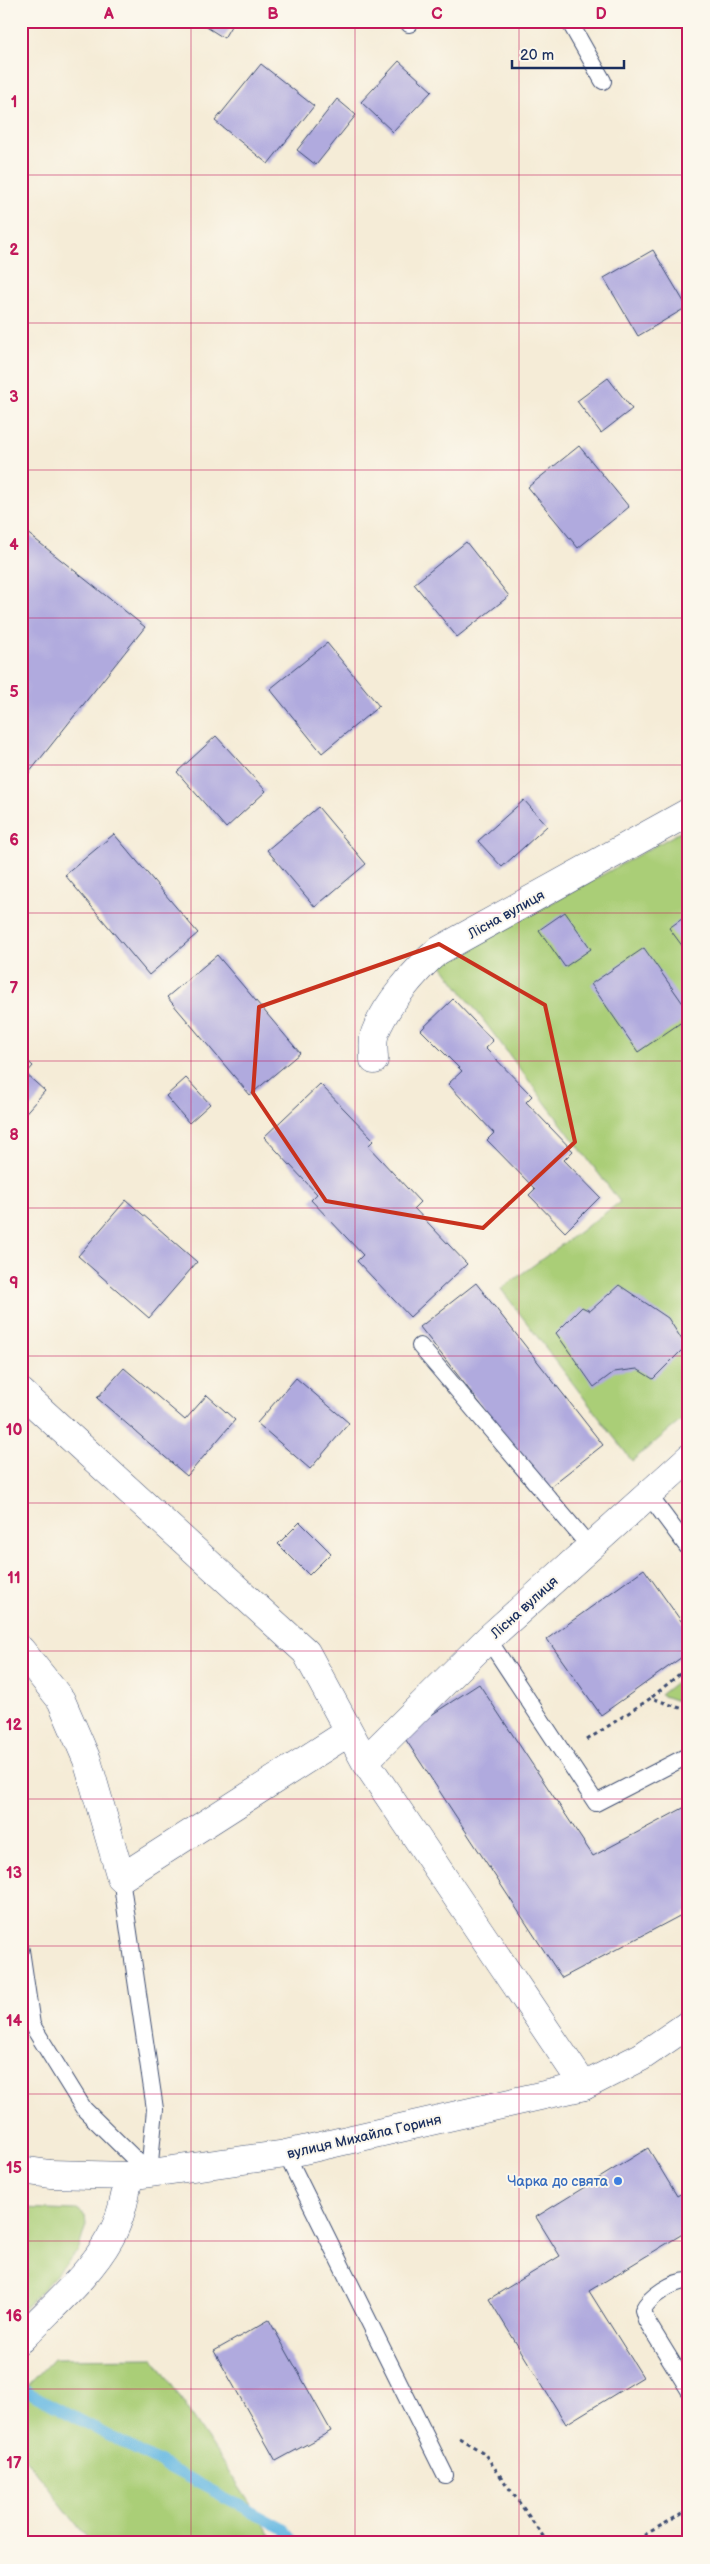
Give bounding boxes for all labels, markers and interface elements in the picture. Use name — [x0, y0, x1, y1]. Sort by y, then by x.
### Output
text: A — [103, 5, 114, 24]
text: B — [267, 5, 279, 24]
text: C — [431, 5, 443, 24]
text: D — [595, 5, 607, 24]
scale bar — [512, 38, 625, 70]
text: 20 m — [520, 46, 554, 65]
text: 1 — [11, 93, 17, 112]
text: 2 — [9, 241, 19, 260]
text: 3 — [9, 388, 19, 407]
text: 4 — [9, 536, 19, 555]
text: 5 — [9, 683, 19, 702]
text: 6 — [9, 831, 19, 850]
street label: Лісна вулиця — [464, 886, 548, 943]
text: 7 — [10, 979, 19, 998]
text: 8 — [9, 1126, 19, 1145]
text: 9 — [9, 1274, 19, 1293]
text: 10 — [6, 1421, 22, 1440]
text: 11 — [7, 1569, 21, 1588]
street label: Лісна вулиця — [486, 1573, 562, 1643]
text: 12 — [6, 1716, 23, 1735]
text: 13 — [6, 1864, 22, 1883]
text: 14 — [6, 2012, 23, 2031]
street label: вулиця Михайла Гориня — [285, 2110, 443, 2163]
text: 15 — [6, 2159, 22, 2178]
place label: Чарка до свята — [507, 2173, 609, 2190]
marker: Чарка до свята — [612, 2175, 624, 2187]
text: 16 — [6, 2307, 23, 2326]
text: 17 — [6, 2454, 22, 2473]

